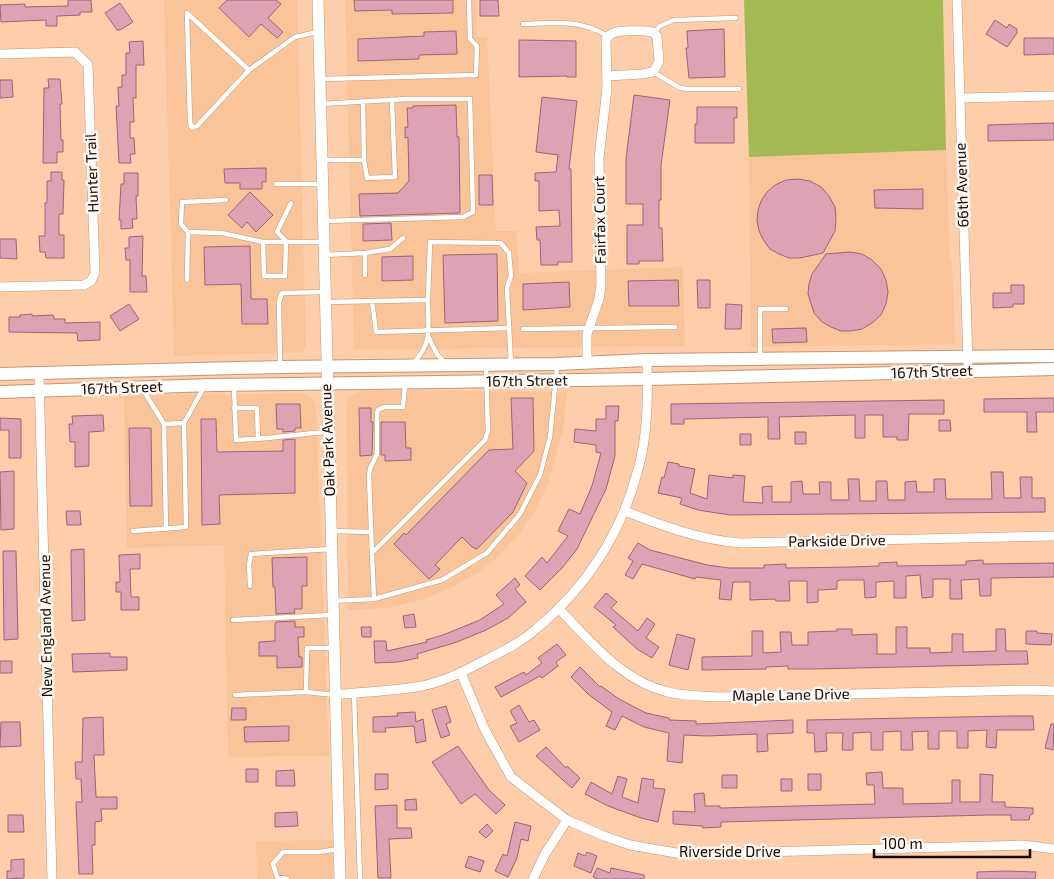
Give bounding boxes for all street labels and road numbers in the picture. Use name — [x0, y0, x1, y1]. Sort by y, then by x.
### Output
street label: Hunter Trail — [81, 132, 101, 213]
street label: 66th Avenue — [951, 142, 971, 228]
street label: Fairfax Court — [589, 175, 609, 264]
street label: 167th Street — [891, 361, 973, 381]
street label: 167th Street — [486, 370, 568, 390]
street label: 167th Street — [81, 377, 163, 397]
street label: Oak Park Avenue — [316, 383, 338, 497]
street label: Parkside Drive — [788, 530, 886, 550]
street label: New England Avenue — [35, 554, 55, 698]
street label: Maple Lane Drive — [732, 684, 850, 704]
street label: Riverside Drive — [679, 842, 781, 860]

